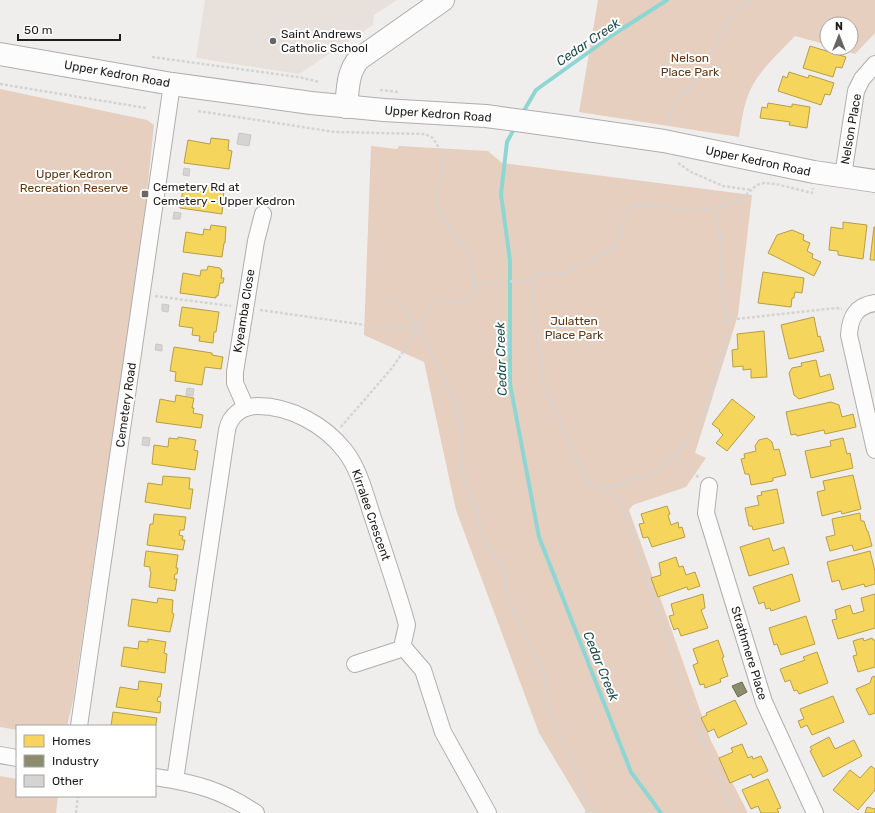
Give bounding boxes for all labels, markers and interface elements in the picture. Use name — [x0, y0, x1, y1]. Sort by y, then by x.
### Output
water label: Cedar Creek — [553, 15, 623, 69]
scale bar — [18, 16, 120, 42]
north arrow — [819, 16, 859, 56]
text: N — [835, 20, 843, 33]
text: 50 m — [24, 23, 52, 37]
place label: Saint Andrews Catholic School — [281, 27, 368, 55]
marker: Saint Andrews Catholic School — [268, 36, 278, 46]
park label: Nelson Place Park — [661, 51, 720, 79]
street label: Upper Kedron Road — [63, 58, 171, 90]
street label: Nelson Place — [838, 92, 864, 166]
street label: Upper Kedron Road — [384, 103, 492, 125]
street label: Upper Kedron Road — [704, 143, 812, 179]
park label: Upper Kedron Recreation Reserve — [20, 167, 129, 195]
place label: Cemetery Rd at Cemetery - Upper Kedron — [153, 180, 295, 208]
marker: Cemetery Rd at Cemetery - Upper Kedron — [140, 189, 150, 199]
street label: Kyeamba Close — [230, 268, 258, 354]
park label: Julatten Place Park — [545, 314, 604, 342]
water label: Cedar Creek — [492, 322, 510, 396]
street label: Cemetery Road — [113, 362, 139, 448]
street label: Kirralee Crescent — [349, 468, 393, 563]
street label: Strathmere Place — [728, 604, 770, 702]
water label: Cedar Creek — [580, 629, 622, 703]
legend — [16, 725, 156, 797]
text: Homes — [52, 734, 91, 748]
text: Industry — [52, 754, 99, 768]
text: Other — [52, 774, 84, 788]

